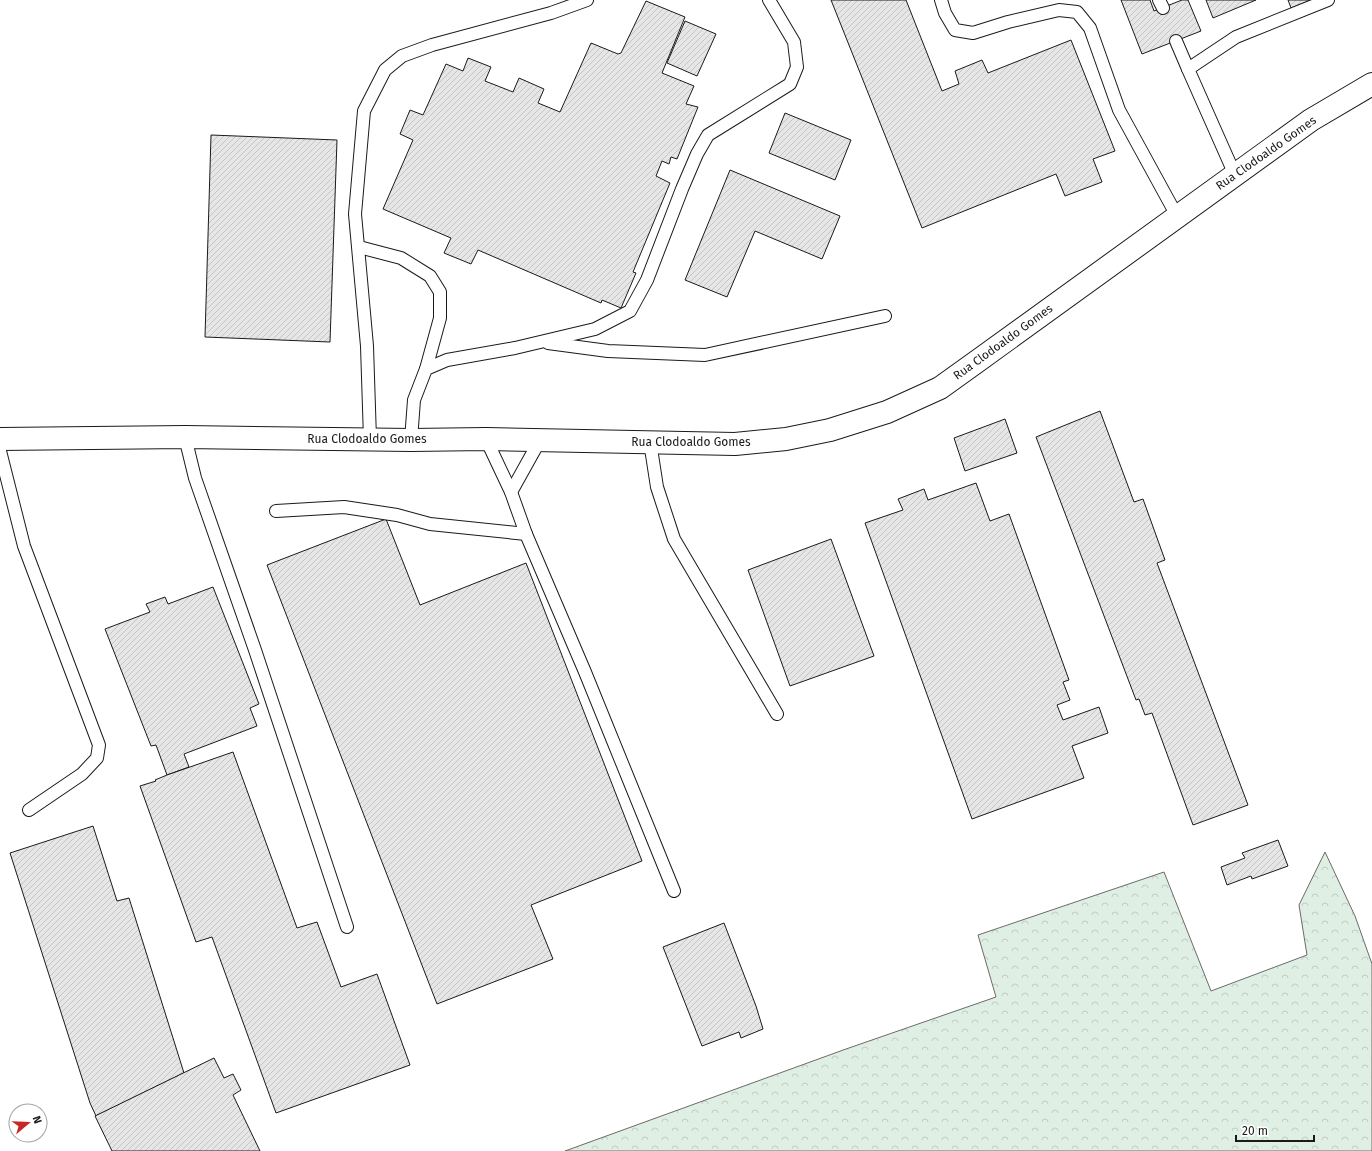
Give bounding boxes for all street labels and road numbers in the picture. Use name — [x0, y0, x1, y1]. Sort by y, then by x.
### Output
street label: Rua Clodoaldo Gomes — [1213, 113, 1319, 193]
street label: Rua Clodoaldo Gomes — [951, 301, 1056, 383]
street label: Rua Clodoaldo Gomes — [307, 432, 427, 446]
street label: Rua Clodoaldo Gomes — [631, 435, 751, 449]

